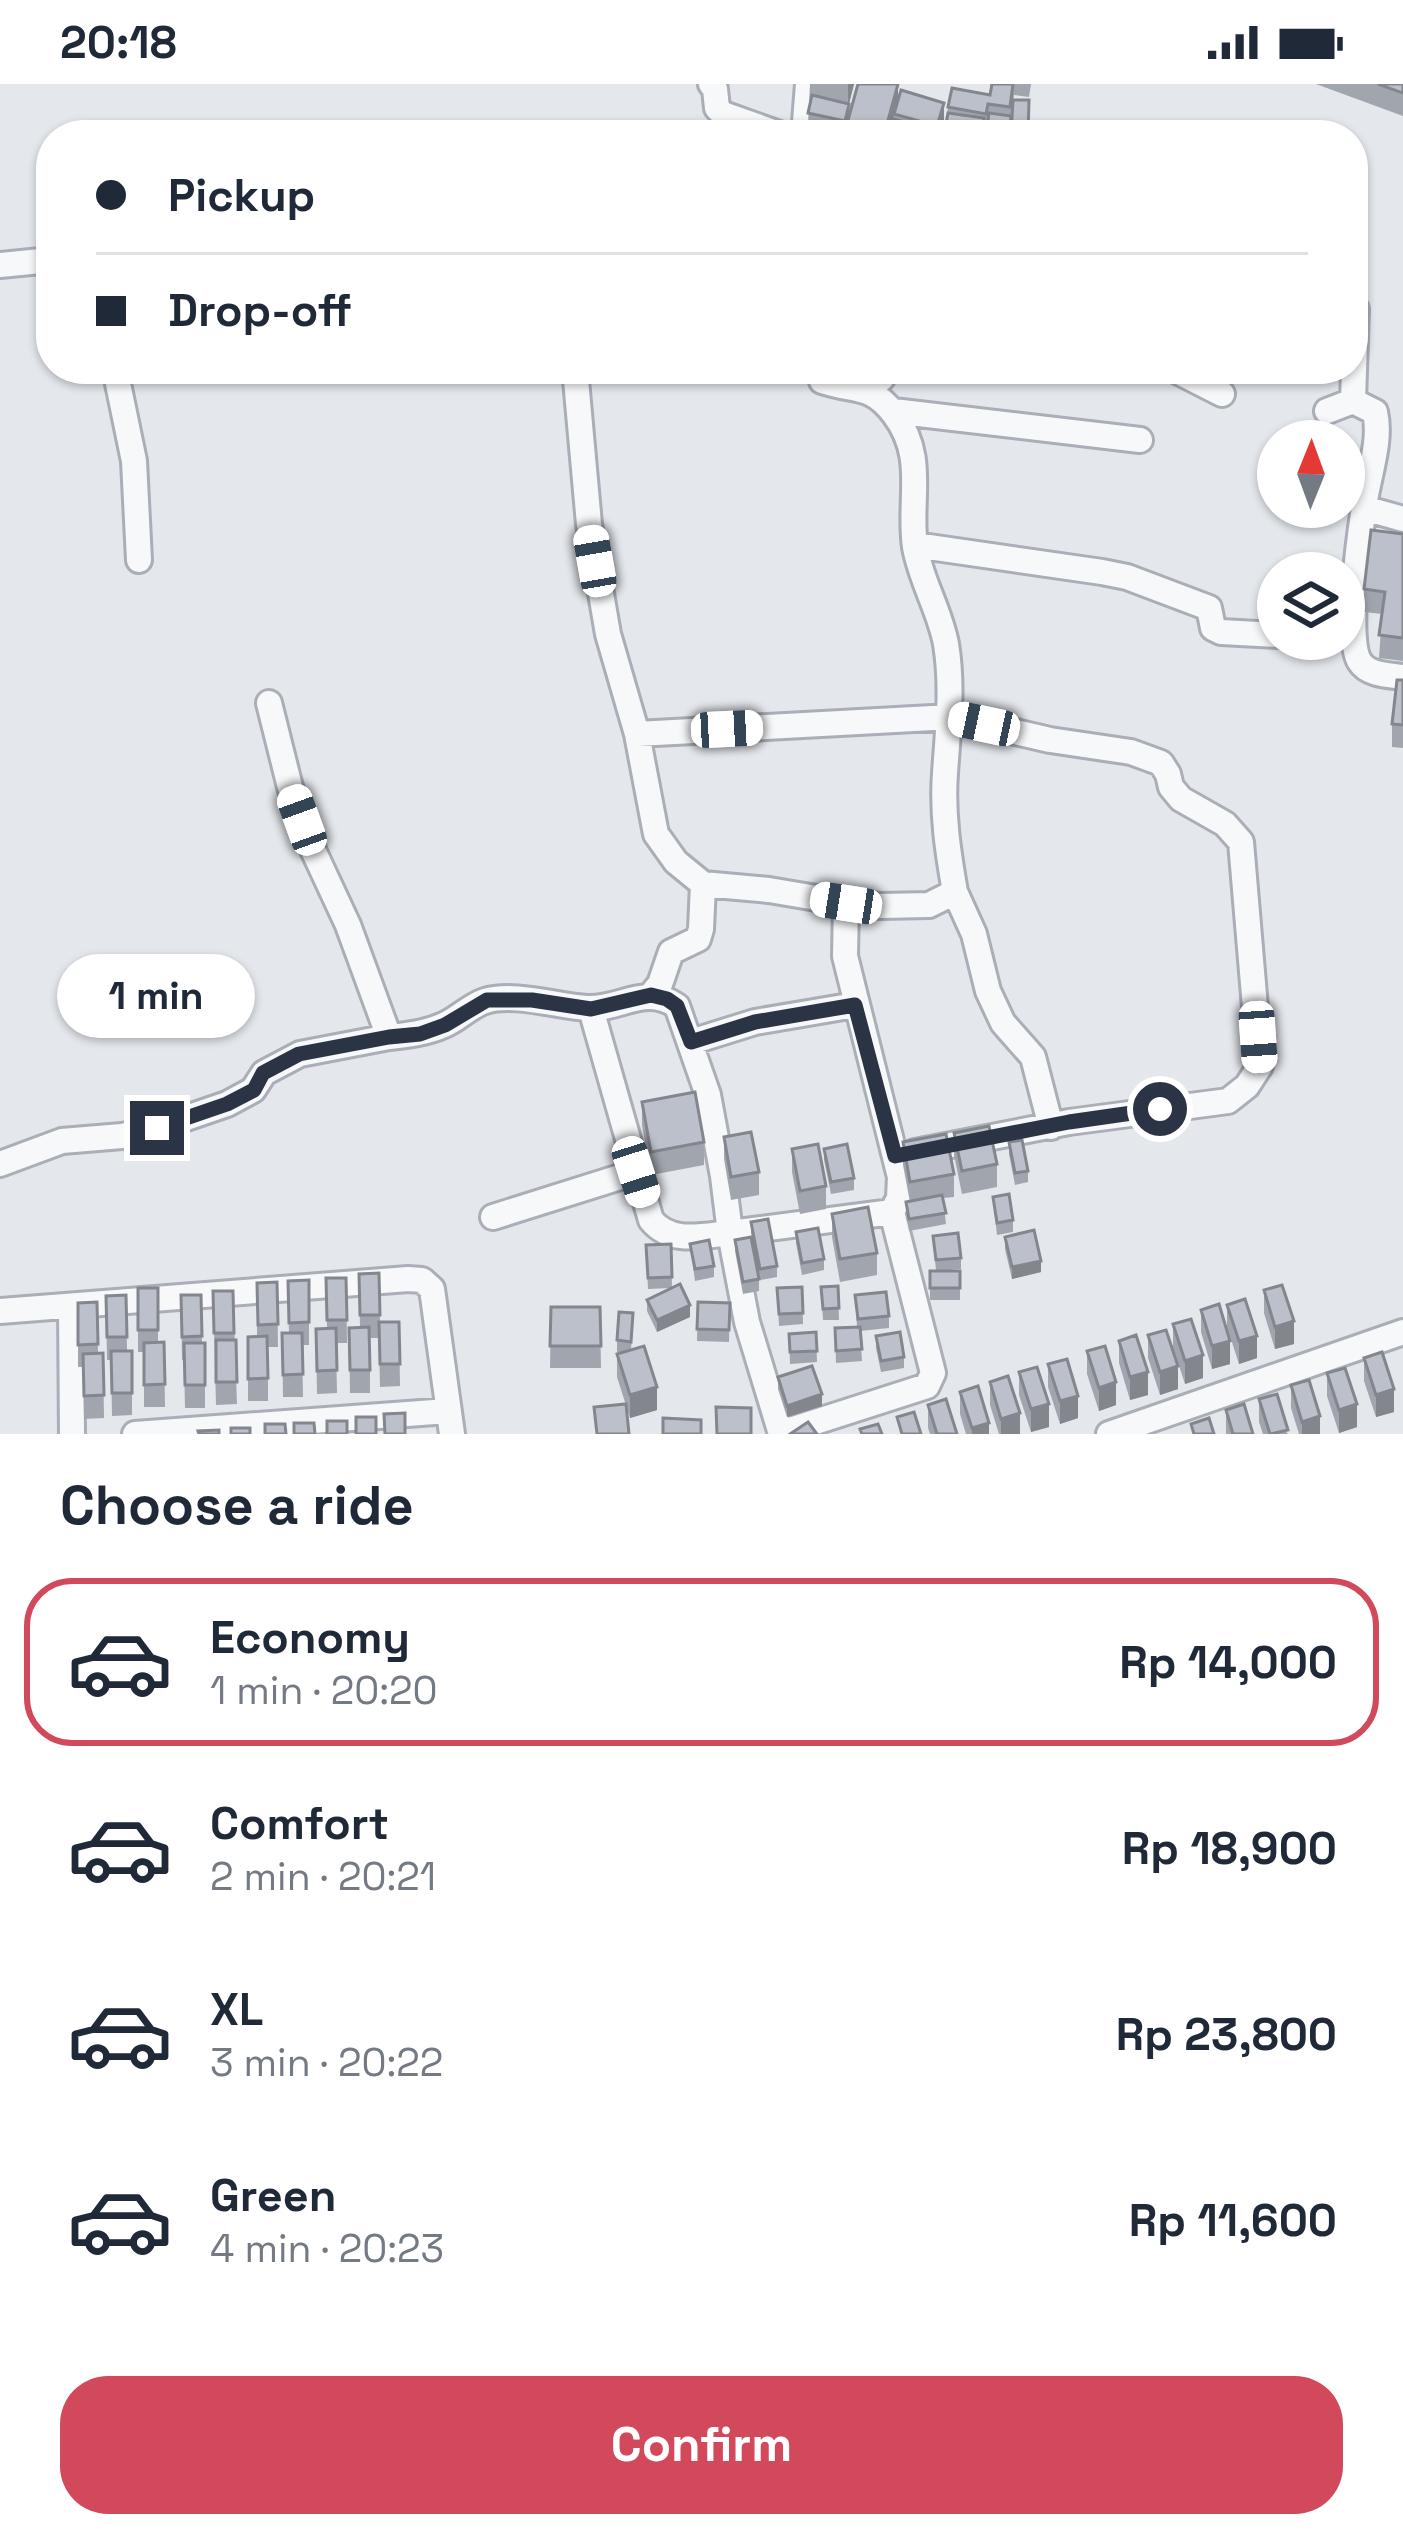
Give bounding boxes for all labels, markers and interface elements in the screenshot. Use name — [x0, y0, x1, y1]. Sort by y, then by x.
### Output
text: 20:18 — [60, 14, 177, 71]
text: Pickup — [168, 167, 315, 224]
text: Drop-off — [168, 282, 352, 339]
north arrow — [1257, 420, 1365, 528]
map controls — [1257, 420, 1365, 660]
car — [571, 522, 619, 600]
button: layers — [1257, 552, 1365, 660]
car — [945, 699, 1023, 749]
car — [690, 709, 764, 749]
car — [273, 780, 331, 860]
car — [808, 880, 884, 926]
callout: 1 min — [58, 954, 256, 1038]
text: 1 min — [108, 971, 204, 1020]
car — [1238, 1000, 1278, 1074]
route start — [1133, 1082, 1187, 1136]
route end — [130, 1101, 184, 1155]
car — [608, 1132, 664, 1212]
text: Choose a ride — [60, 1471, 414, 1540]
icon: car — [66, 1608, 174, 1716]
text: Economy — [210, 1609, 410, 1666]
text: Rp 14,000 — [1119, 1634, 1337, 1691]
text: 1 min · 20:20 — [210, 1666, 438, 1715]
icon: car — [66, 1794, 174, 1902]
text: Comfort — [210, 1795, 389, 1852]
text: Rp 18,900 — [1122, 1820, 1337, 1877]
text: 2 min · 20:21 — [210, 1852, 436, 1901]
icon: car — [66, 1980, 174, 2088]
text: XL — [210, 1981, 263, 2038]
text: Rp 23,800 — [1116, 2006, 1337, 2063]
text: 3 min · 20:22 — [210, 2038, 443, 2087]
icon: car — [66, 2166, 174, 2274]
text: Green — [210, 2167, 336, 2224]
text: Rp 11,600 — [1129, 2192, 1337, 2249]
text: 4 min · 20:23 — [210, 2224, 444, 2273]
button: Confirm — [60, 2376, 1343, 2514]

